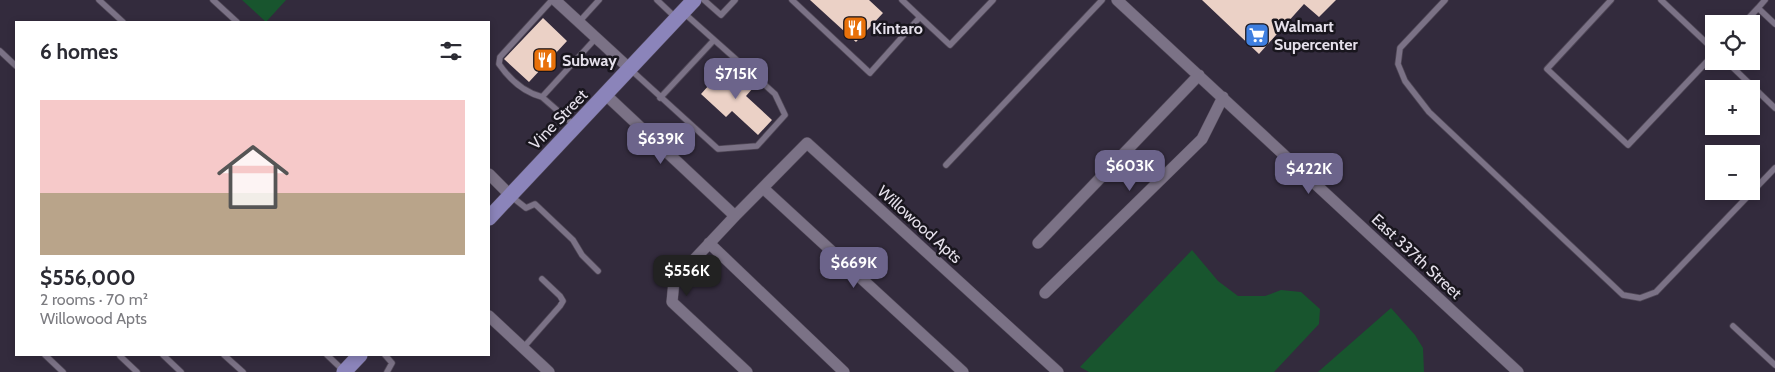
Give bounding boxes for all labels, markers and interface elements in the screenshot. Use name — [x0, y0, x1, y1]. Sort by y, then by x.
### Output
restaurant icon: Kintaro — [842, 15, 868, 41]
map controls — [1705, 15, 1760, 200]
button: locate — [1705, 15, 1760, 70]
place label: Walmart Supercenter — [1274, 17, 1358, 54]
place label: Kintaro — [872, 19, 923, 38]
supermarket icon: Walmart Supercenter — [1244, 22, 1270, 48]
icon: filters — [437, 37, 465, 65]
text: 6 homes — [40, 39, 118, 64]
restaurant icon: Subway — [532, 47, 558, 73]
place label: Subway — [562, 51, 617, 70]
pin: $715K — [701, 58, 771, 100]
text: $715K — [715, 64, 757, 83]
button: + — [1705, 80, 1760, 135]
street label: Vine Street — [525, 85, 592, 153]
pin: $639K — [626, 122, 696, 165]
text: $639K — [638, 129, 684, 148]
icon: home — [208, 132, 298, 222]
button: − — [1705, 145, 1760, 200]
pin: $603K — [1095, 150, 1165, 192]
pin: $422K — [1274, 152, 1344, 195]
text: $603K — [1106, 156, 1154, 175]
text: $422K — [1286, 159, 1332, 178]
street label: Willowood Apts — [874, 182, 966, 267]
street label: East 337th Street — [1368, 210, 1466, 303]
pin: $669K — [819, 246, 889, 289]
text: $669K — [831, 253, 877, 272]
pin: $556K — [652, 254, 722, 297]
text: $556K — [664, 261, 710, 280]
text: $556,000 — [40, 265, 136, 290]
text: 2 rooms · 70 m² — [40, 290, 148, 309]
text: Willowood Apts — [40, 309, 147, 328]

